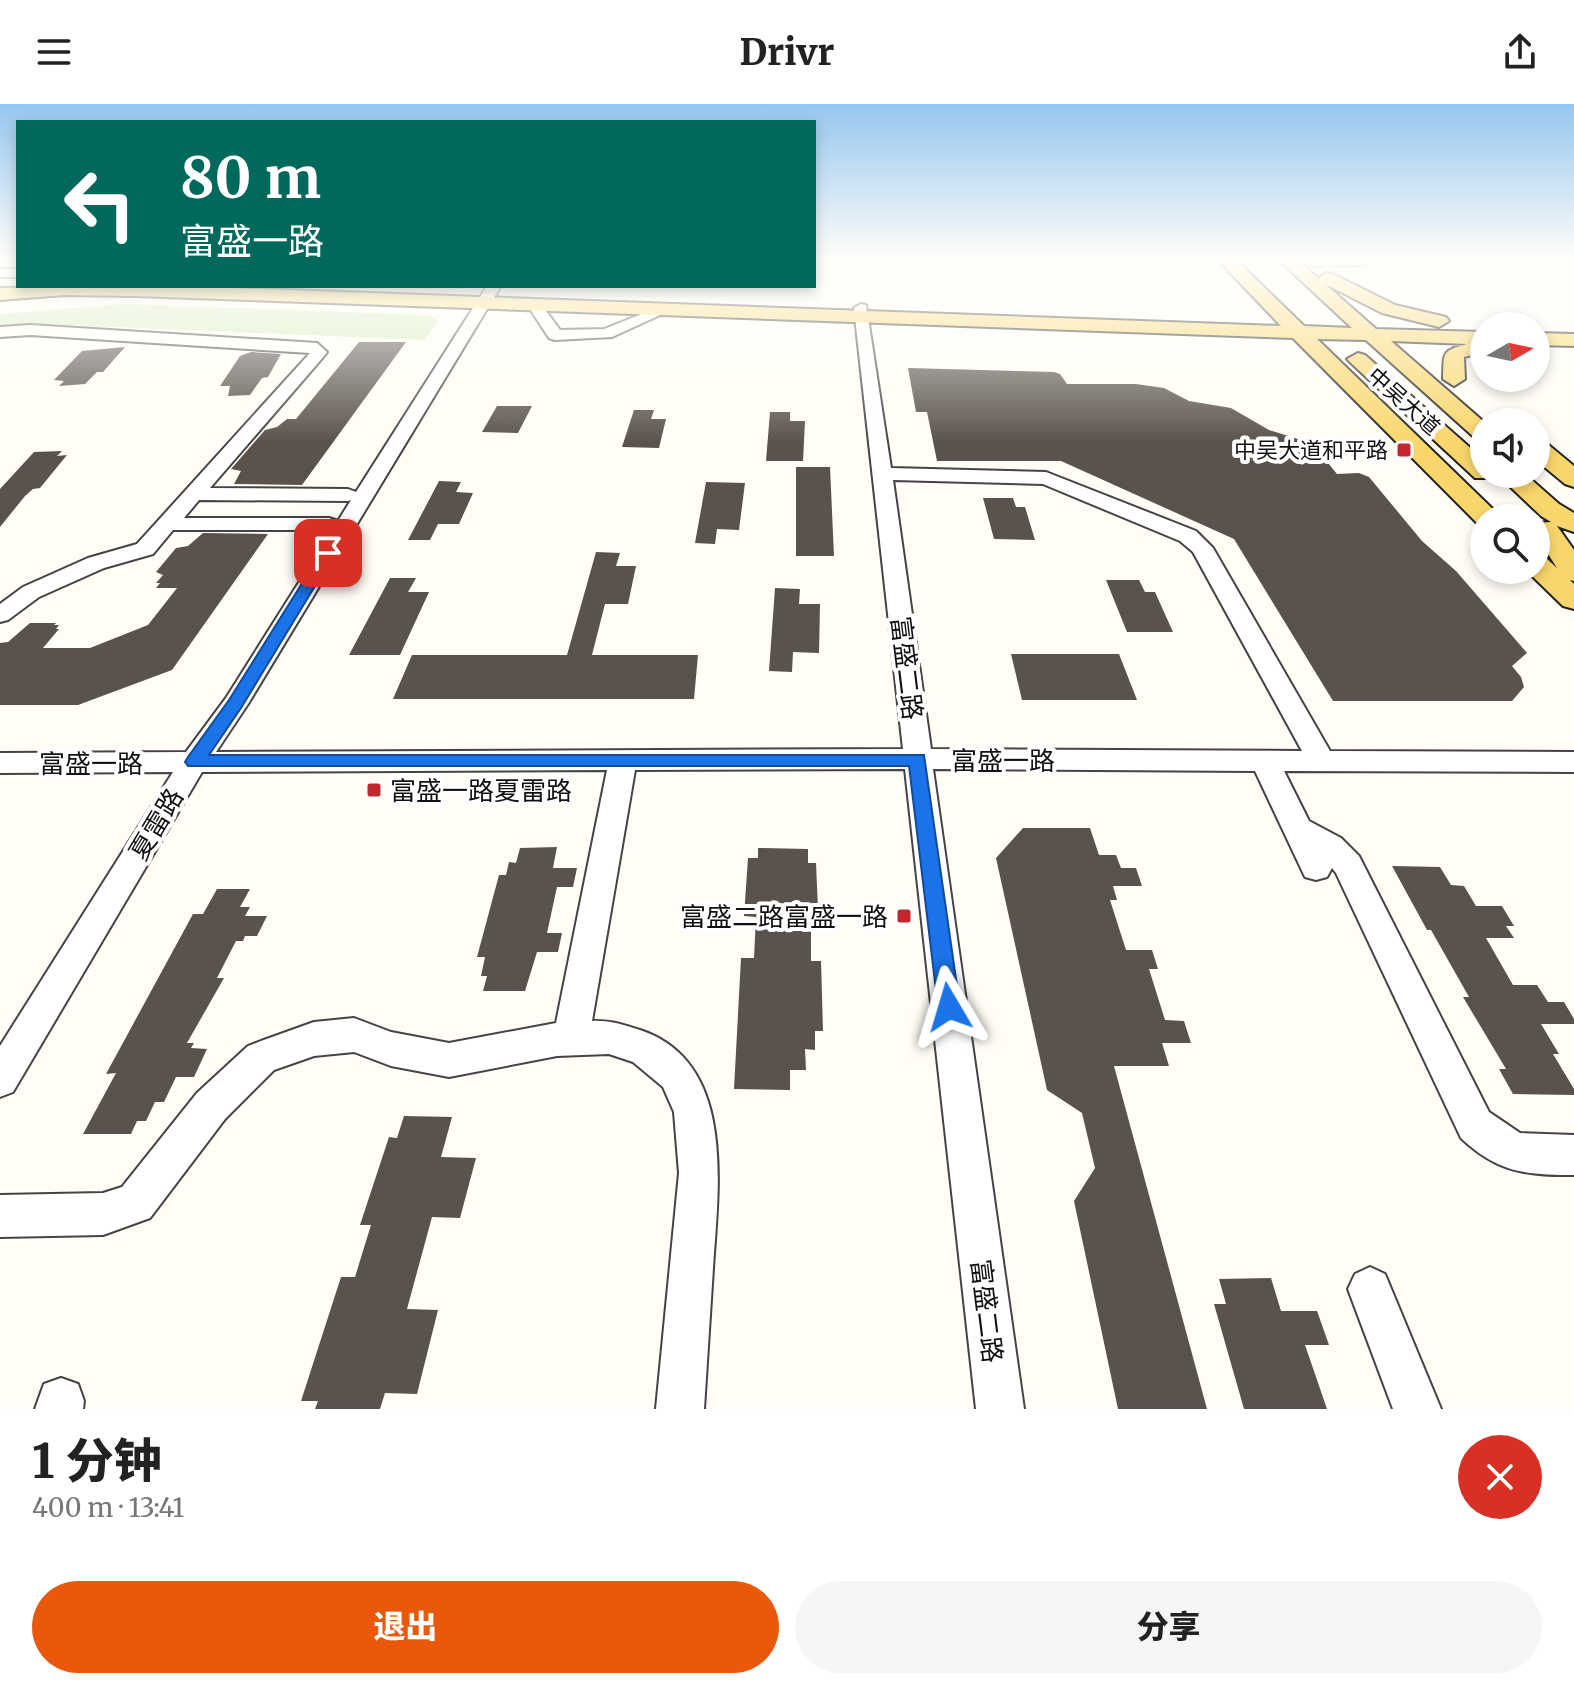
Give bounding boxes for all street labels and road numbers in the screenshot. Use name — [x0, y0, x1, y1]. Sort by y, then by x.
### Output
street label: 中吴大道 — [1362, 361, 1446, 441]
street label: 富盛二路 — [884, 614, 930, 722]
street label: 富盛一路 — [951, 744, 1055, 777]
street label: 富盛一路 — [39, 747, 143, 780]
street label: 夏雷路 — [122, 782, 190, 866]
street label: 富盛二路 — [964, 1257, 1010, 1365]

